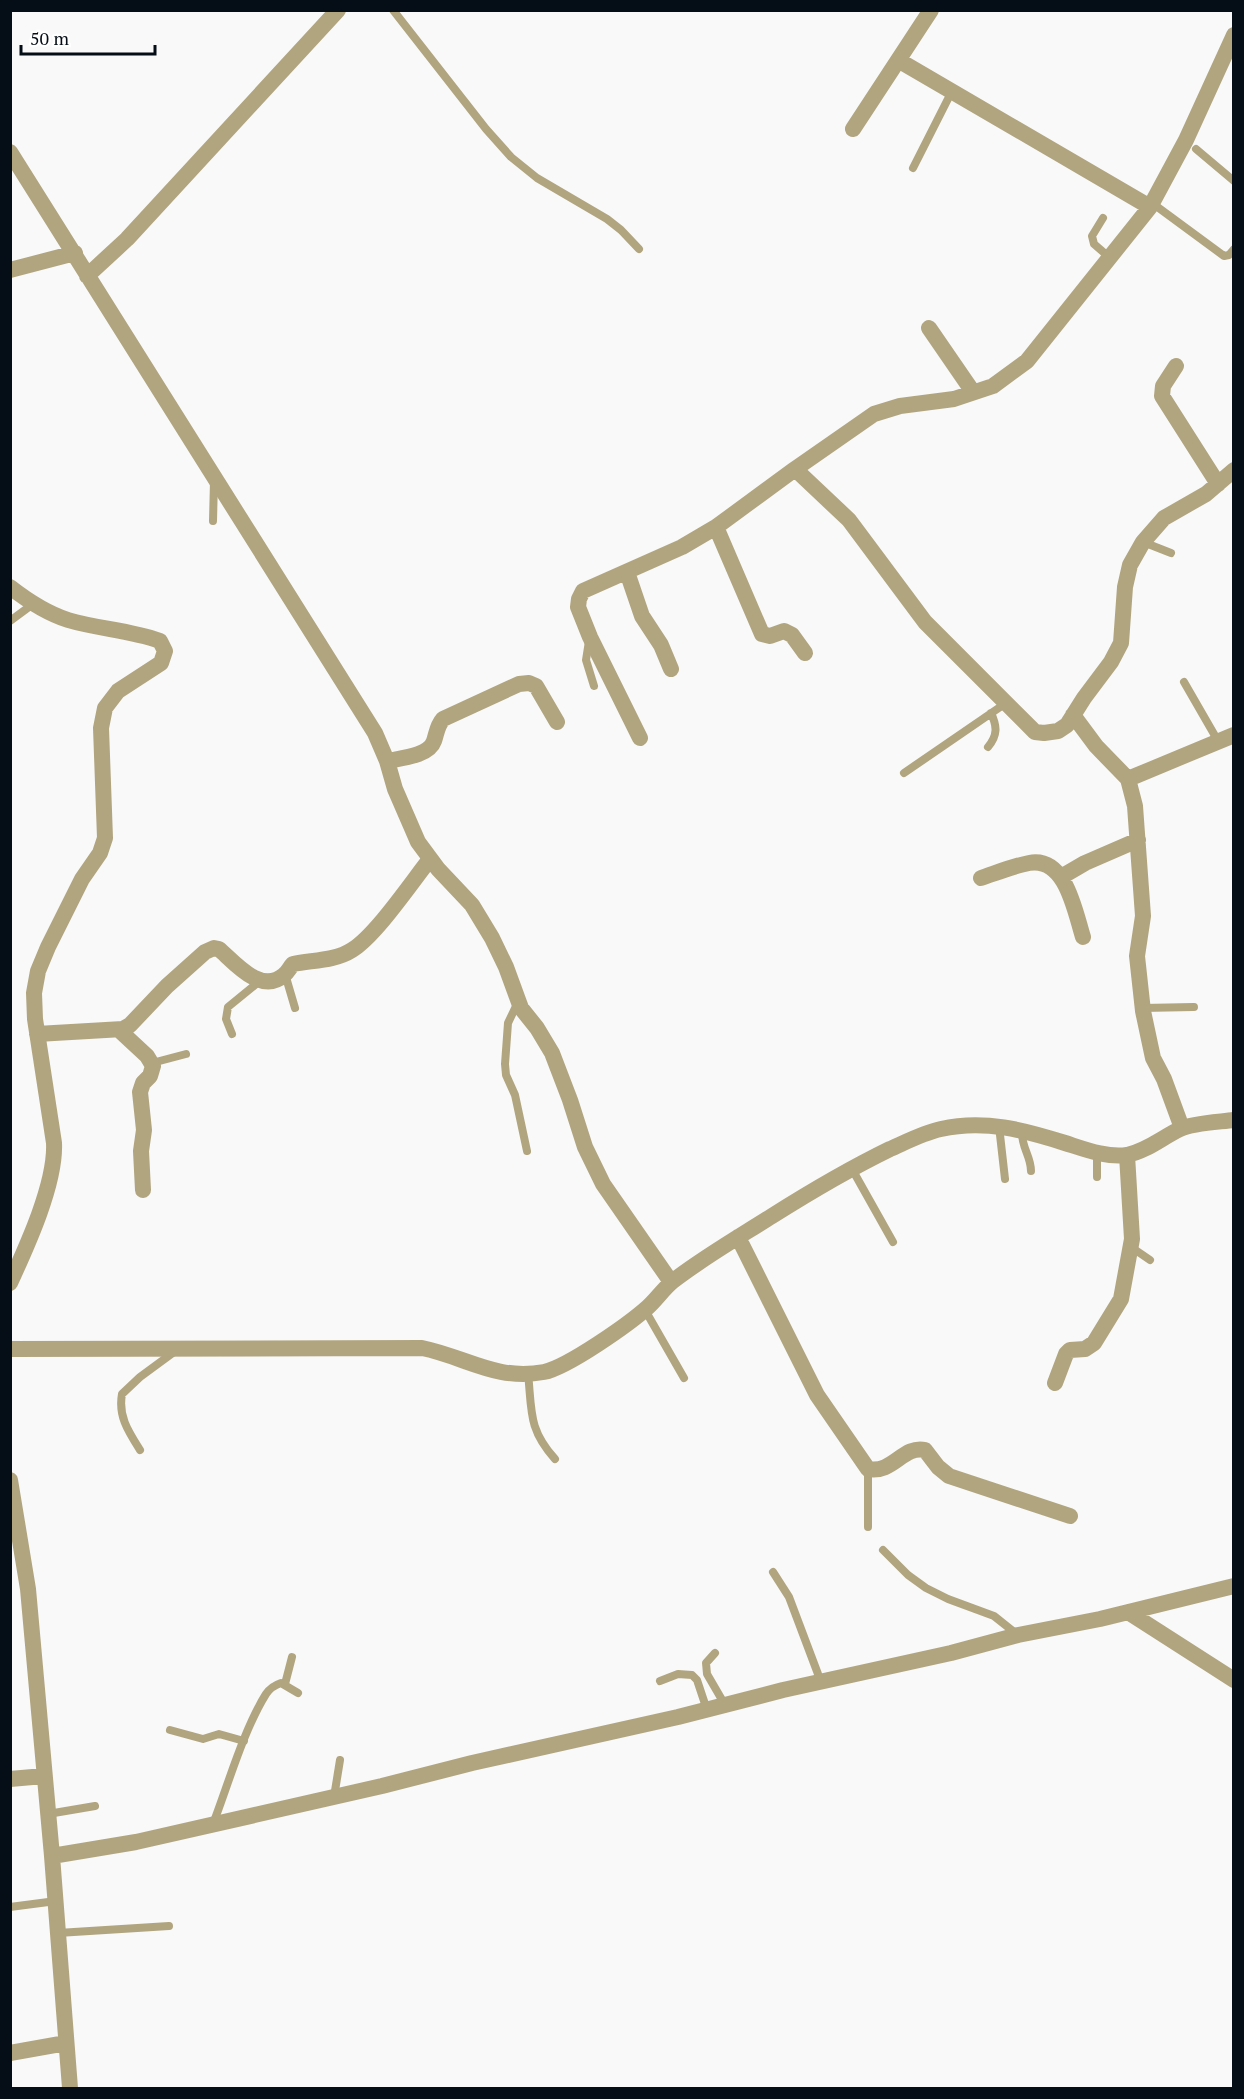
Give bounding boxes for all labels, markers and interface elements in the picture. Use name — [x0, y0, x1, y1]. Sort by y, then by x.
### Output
scale bar — [21, 18, 154, 56]
text: 50 m — [30, 26, 70, 50]

